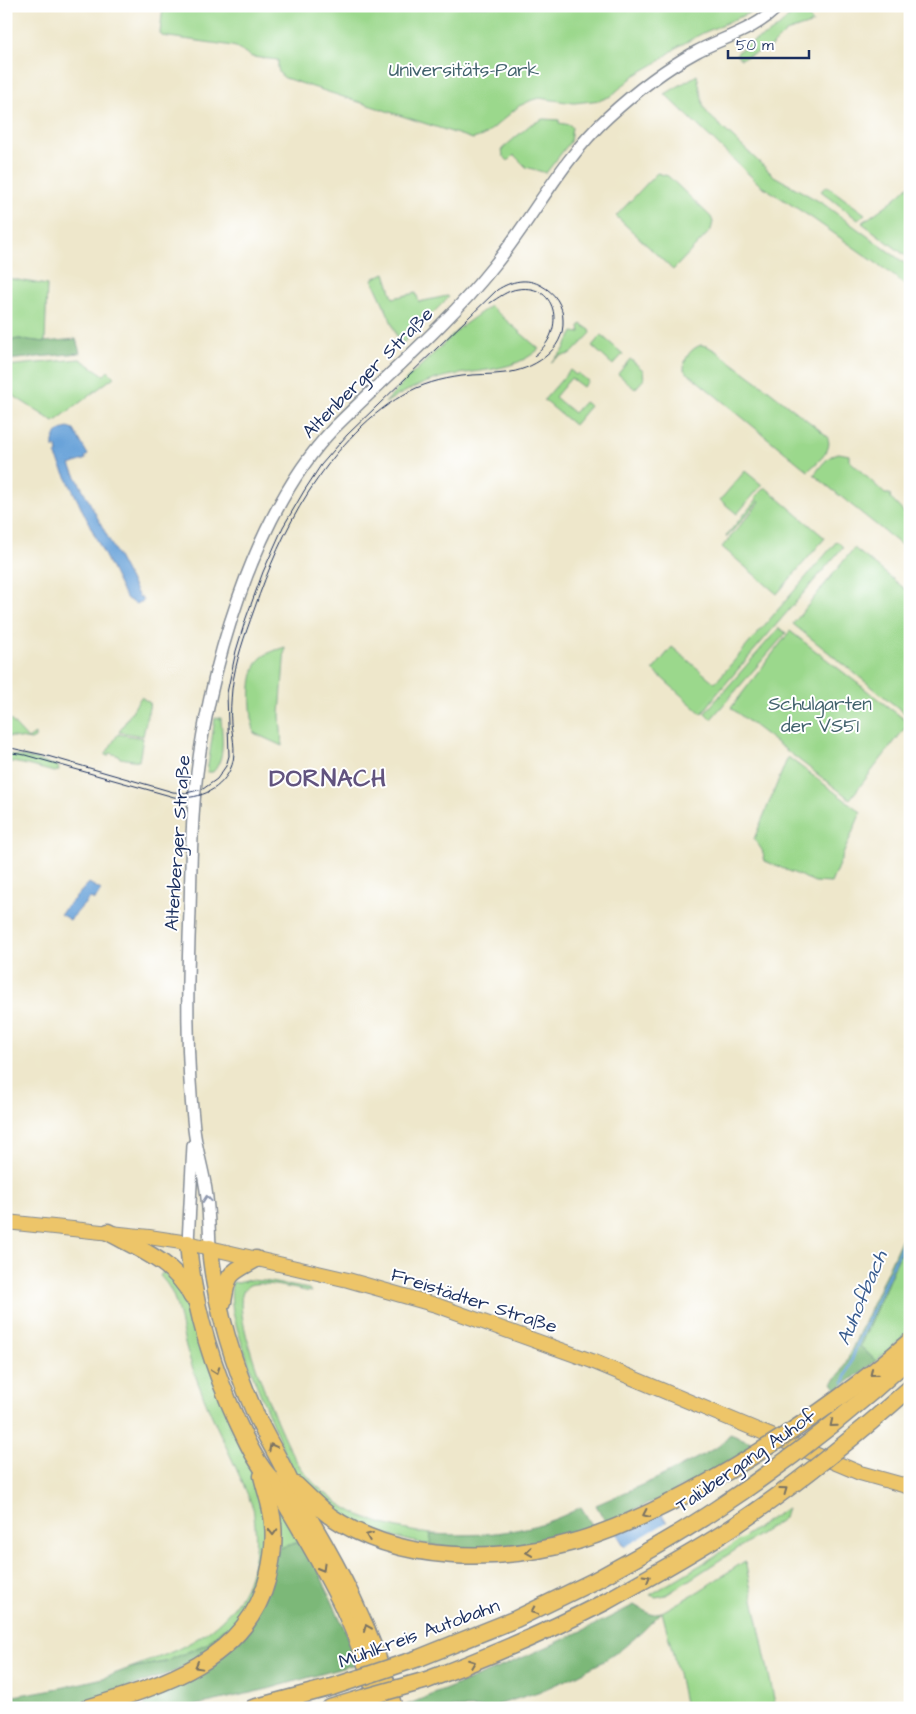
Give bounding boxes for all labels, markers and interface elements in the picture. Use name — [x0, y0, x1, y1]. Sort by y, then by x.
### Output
scale bar — [728, 28, 810, 60]
text: 50 m — [736, 35, 774, 56]
park label: Universitäts-Park — [389, 57, 540, 84]
street label: Altenberger Straße — [296, 301, 440, 445]
park label: Schulgarten der VS51 — [768, 691, 872, 740]
street label: Altenberger Straße — [158, 754, 199, 932]
district label: DORNACH — [269, 762, 387, 796]
one-way arrow — [202, 1195, 213, 1203]
water label: Auhofbach — [830, 1246, 895, 1349]
street label: Freistädter Straße — [387, 1261, 561, 1341]
one-way arrow — [210, 1366, 220, 1375]
one-way arrow — [869, 1367, 878, 1376]
street label: Talübergang Auhof — [671, 1402, 823, 1520]
one-way arrow — [830, 1418, 839, 1426]
one-way arrow — [268, 1443, 278, 1452]
one-way arrow — [778, 1487, 788, 1496]
one-way arrow — [642, 1508, 651, 1518]
one-way arrow — [268, 1528, 279, 1536]
one-way arrow — [366, 1532, 374, 1542]
one-way arrow — [525, 1546, 533, 1557]
one-way arrow — [316, 1562, 326, 1571]
one-way arrow — [642, 1575, 651, 1585]
street label: Mühlkreis Autobahn — [335, 1592, 503, 1676]
one-way arrow — [530, 1604, 539, 1615]
one-way arrow — [363, 1625, 373, 1633]
one-way arrow — [194, 1659, 203, 1669]
one-way arrow — [467, 1659, 476, 1669]

